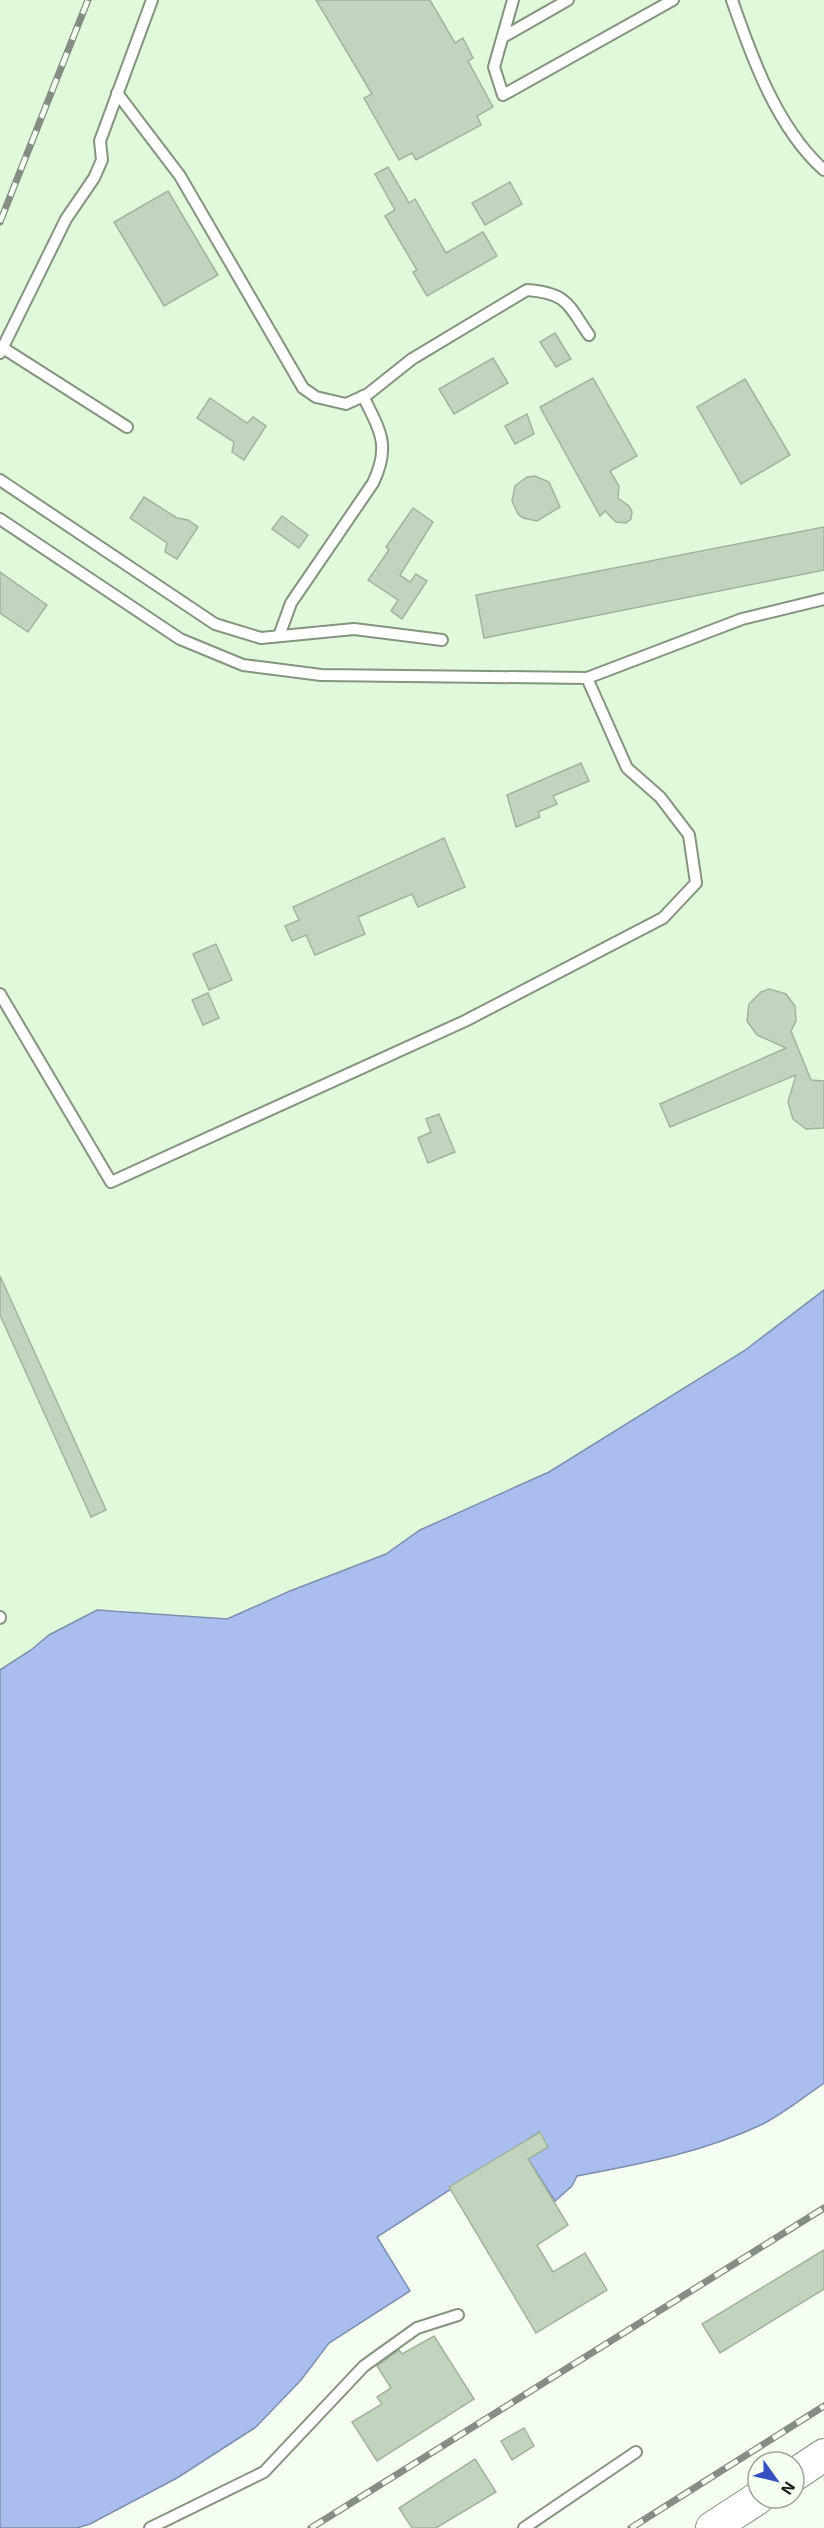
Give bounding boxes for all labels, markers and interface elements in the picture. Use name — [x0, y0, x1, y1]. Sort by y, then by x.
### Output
north arrow — [746, 2450, 806, 2510]
text: N — [778, 2479, 800, 2499]

